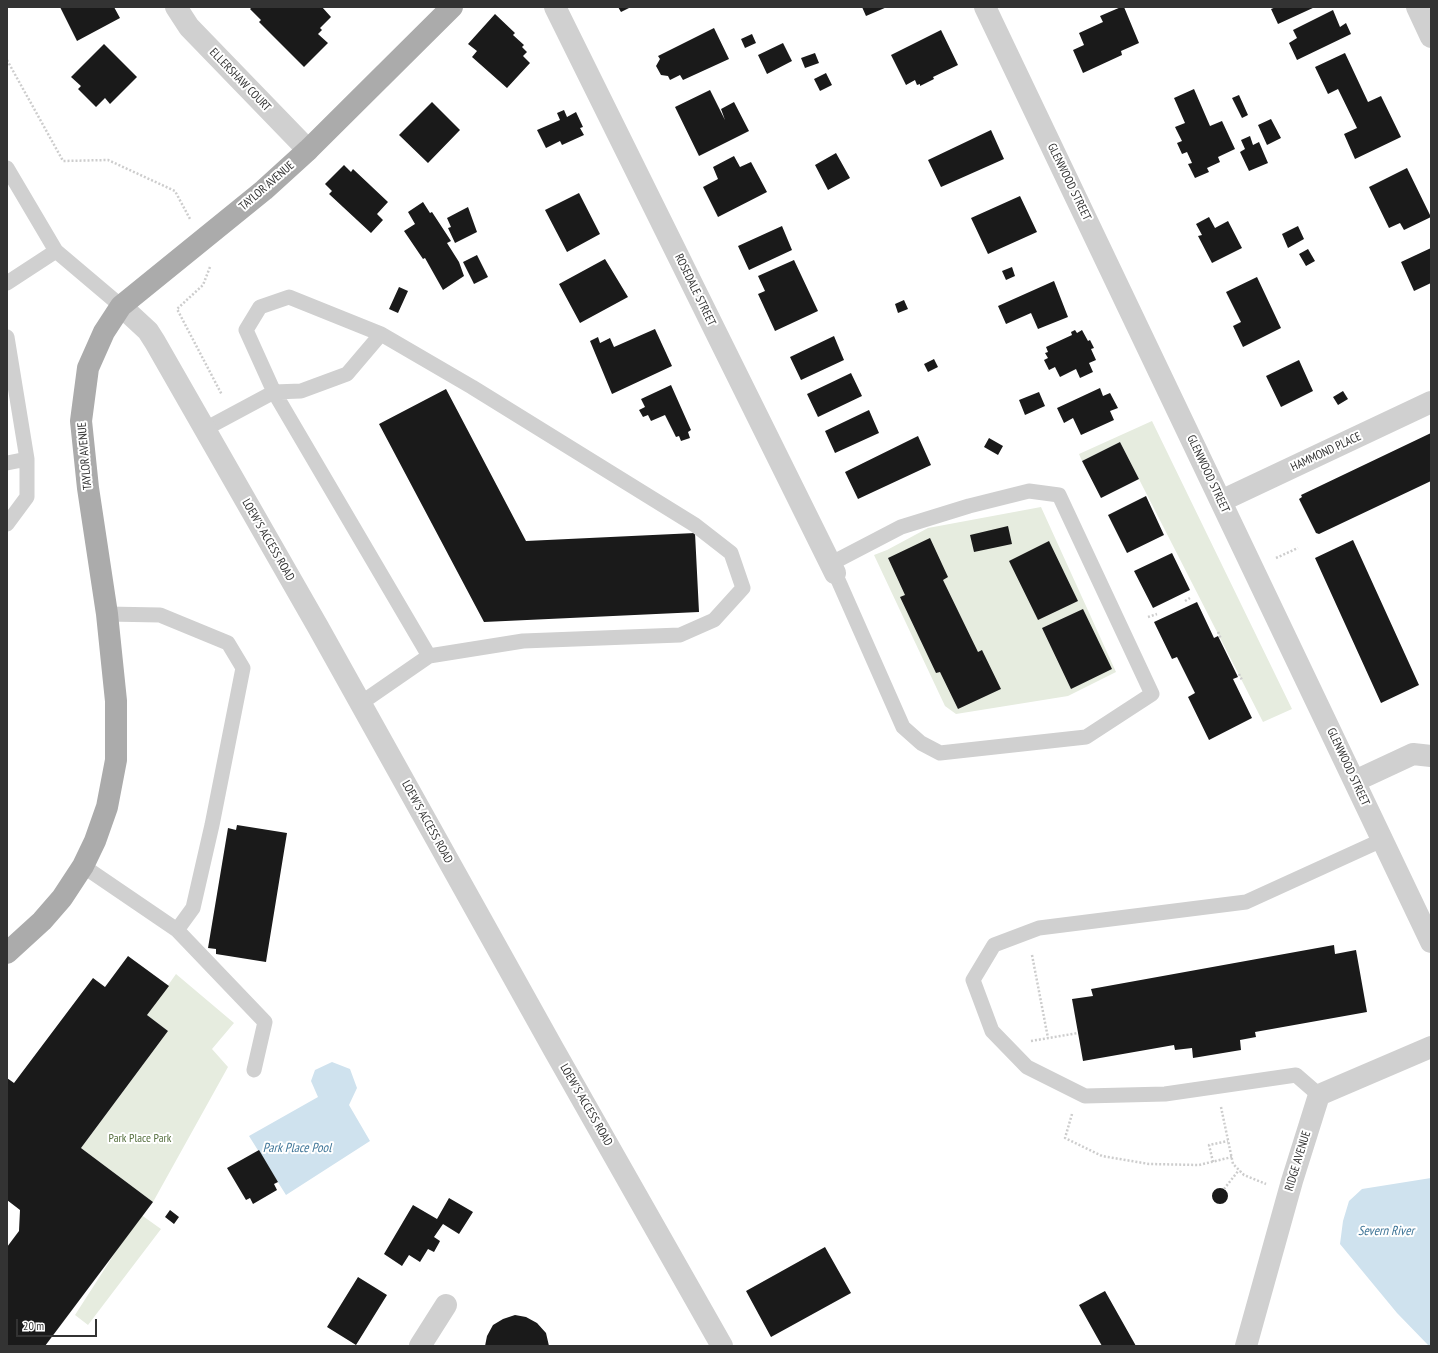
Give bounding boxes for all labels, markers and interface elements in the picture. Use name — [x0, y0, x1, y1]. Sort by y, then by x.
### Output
street label: ELLERSHAW COURT — [206, 45, 274, 115]
street label: GLENWOOD STREET — [1044, 141, 1094, 223]
street label: TAYLOR AVENUE — [237, 158, 297, 214]
street label: ROSEDALE STREET — [671, 252, 719, 328]
street label: TAYLOR AVENUE — [75, 421, 95, 491]
street label: HAMMOND PLACE — [1289, 429, 1363, 475]
street label: GLENWOOD STREET — [1184, 433, 1232, 515]
street label: LOEW'S ACCESS ROAD — [239, 496, 297, 584]
street label: GLENWOOD STREET — [1324, 726, 1372, 808]
street label: LOEW'S ACCESS ROAD — [398, 778, 456, 866]
street label: LOEW'S ACCESS ROAD — [557, 1061, 615, 1149]
street label: RIDGE AVENUE — [1282, 1129, 1314, 1193]
park label: Park Place Park — [109, 1132, 171, 1146]
water label: Park Place Pool — [263, 1140, 331, 1156]
water label: Severn River — [1358, 1223, 1414, 1239]
scale bar — [18, 1311, 99, 1337]
text: 20 m — [23, 1318, 44, 1333]

